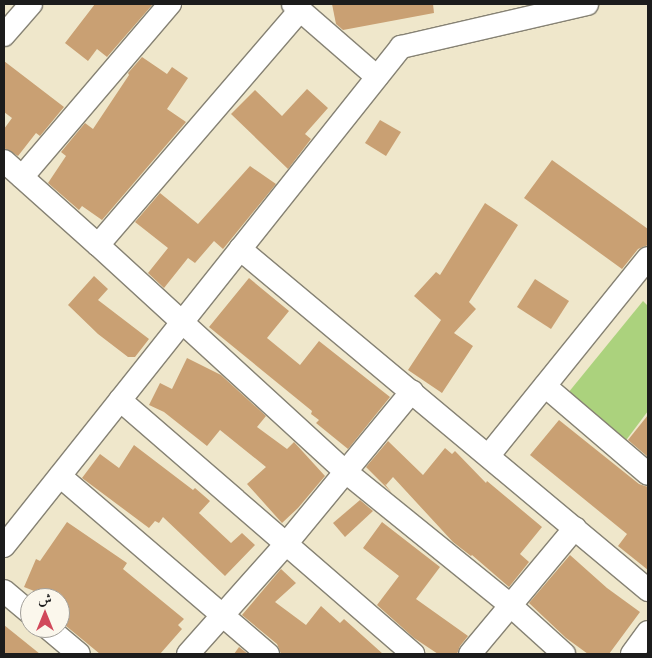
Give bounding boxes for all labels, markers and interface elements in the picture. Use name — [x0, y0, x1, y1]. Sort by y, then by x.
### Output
north arrow — [20, 588, 70, 638]
text: ش — [38, 590, 52, 608]

